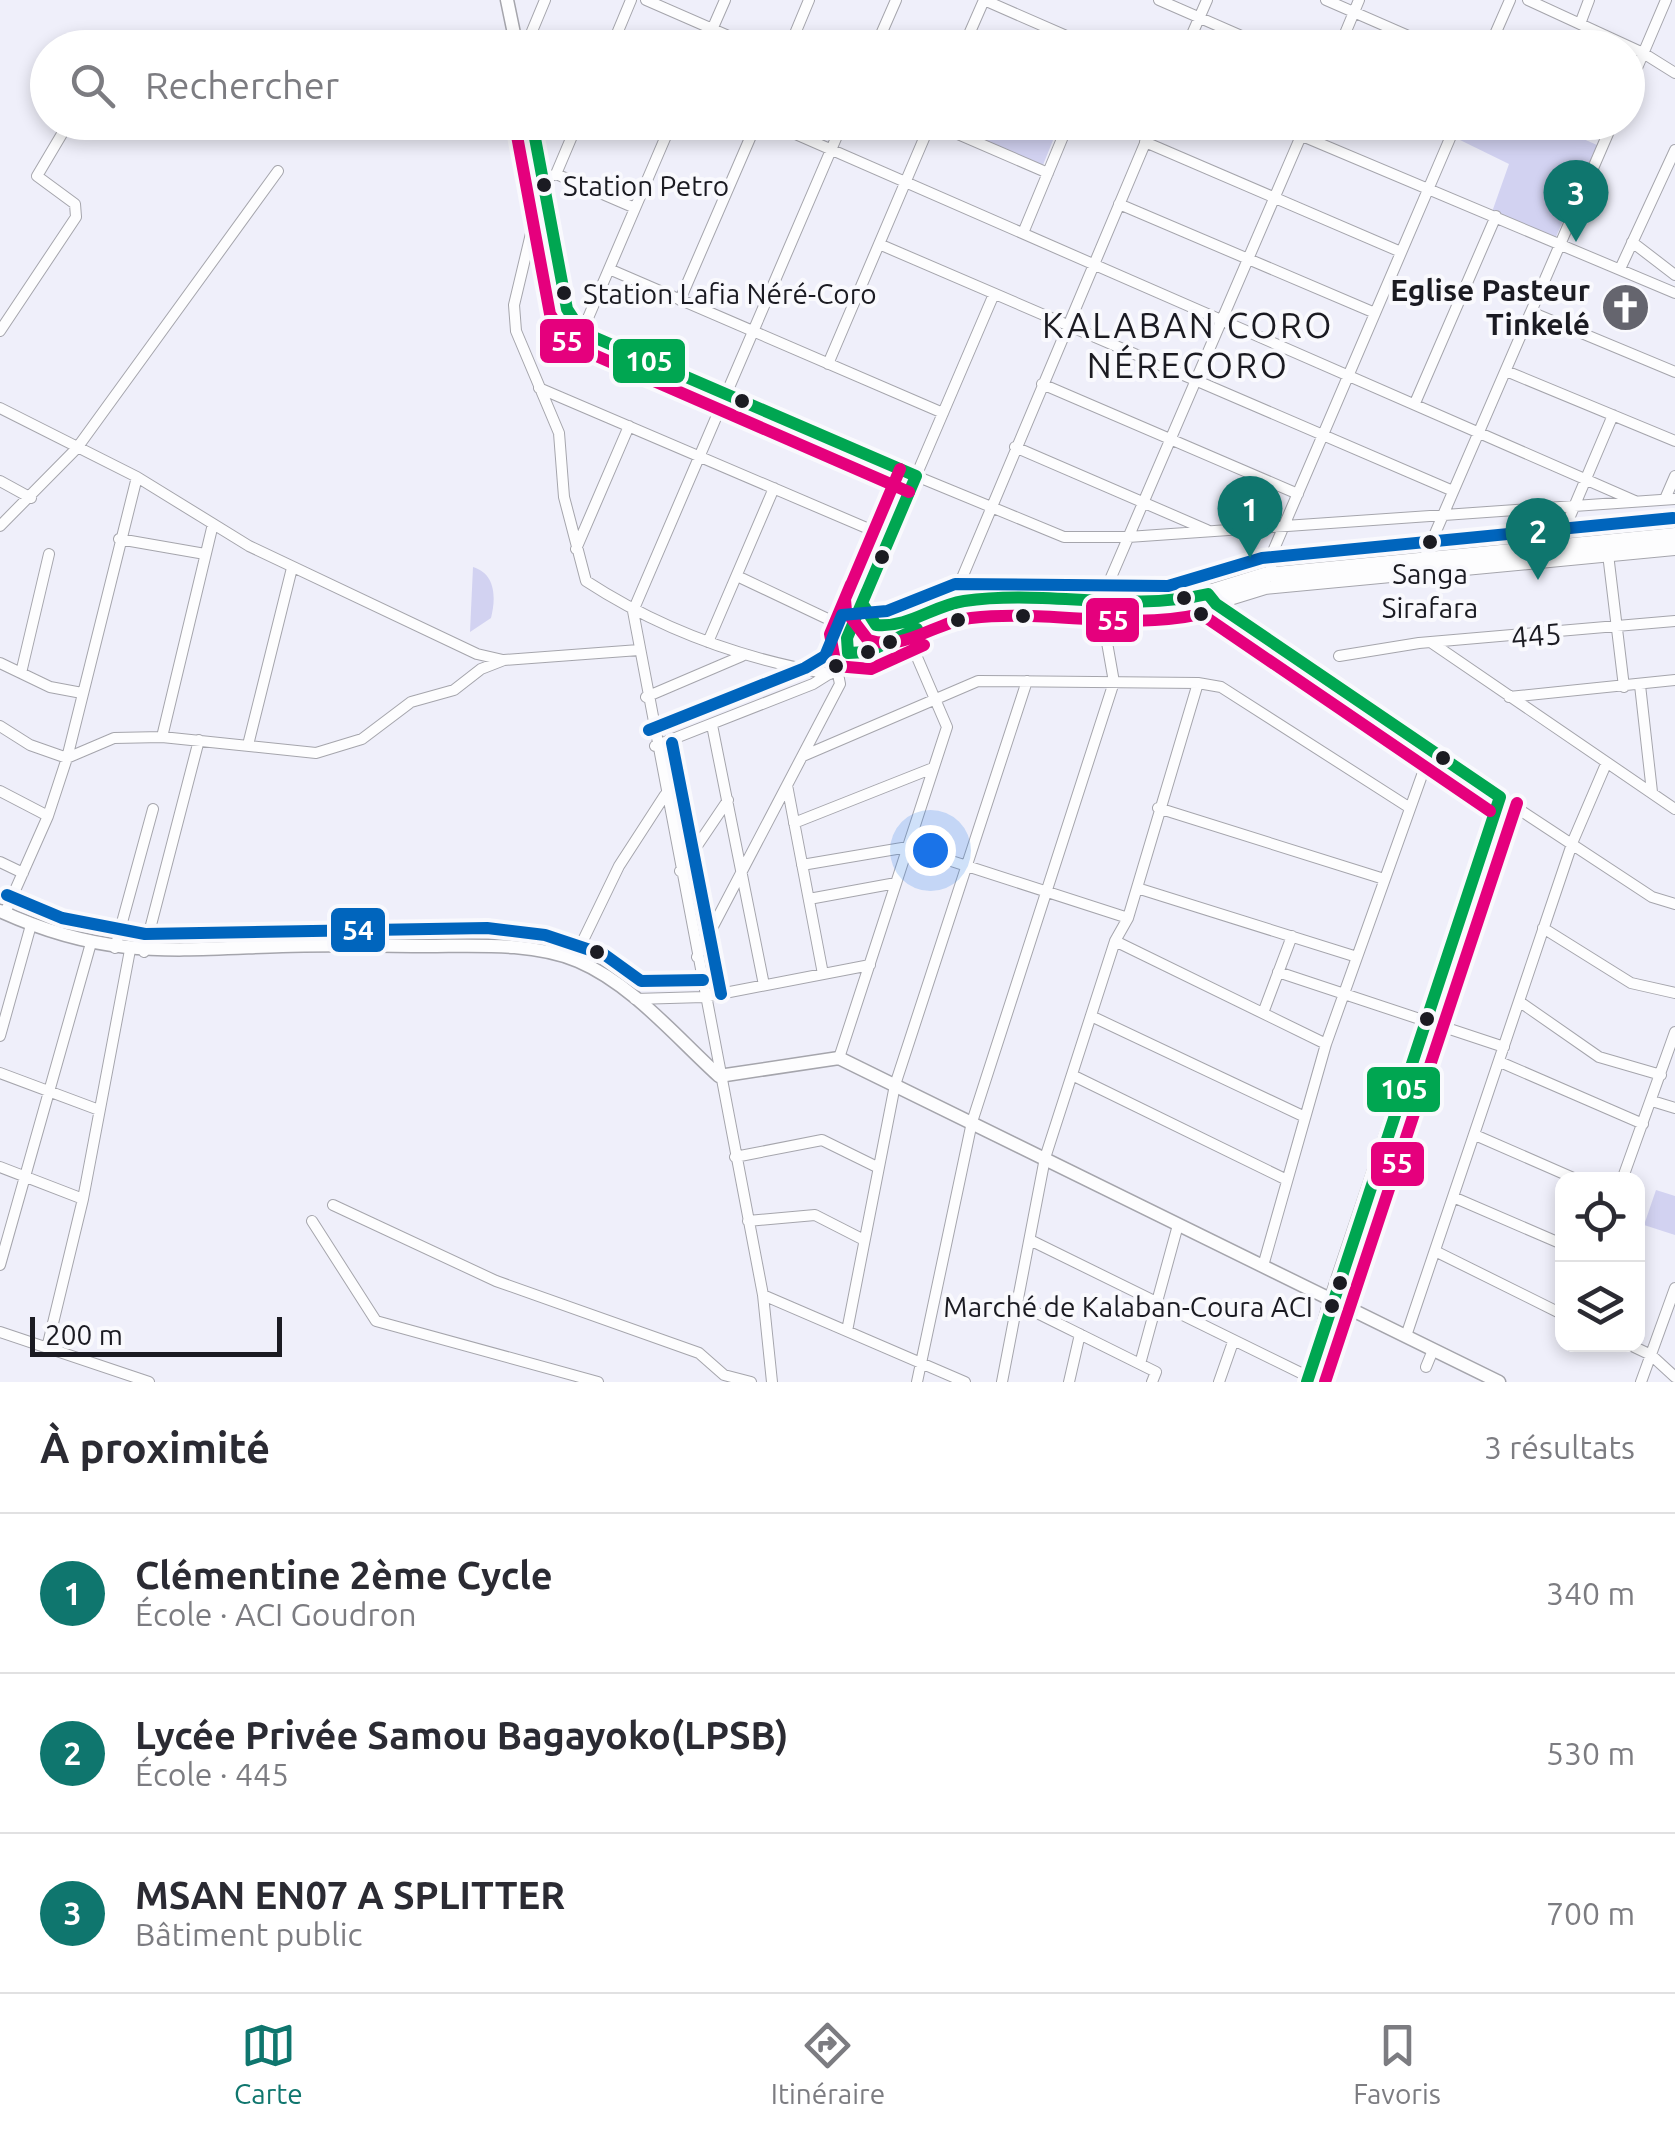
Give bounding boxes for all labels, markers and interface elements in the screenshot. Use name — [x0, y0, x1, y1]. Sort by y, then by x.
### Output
search box — [30, 30, 1645, 140]
icon: search — [65, 58, 120, 113]
text: Rechercher — [145, 64, 339, 106]
pin: 3 — [1544, 160, 1608, 242]
place label: Station Petro — [563, 170, 729, 201]
marker: Station Petro — [534, 175, 554, 195]
place label: Eglise Pasteur Tinkelé — [1390, 273, 1591, 341]
place label: Station Lafia Néré-Coro — [583, 278, 877, 309]
church icon: Eglise Pasteur Tinkelé — [1599, 281, 1651, 333]
marker: Station Lafia Néré-Coro — [554, 283, 574, 303]
district label: KALABAN CORO NÉRECORO — [1042, 305, 1334, 385]
line badge: 55 — [538, 317, 596, 365]
text: 55 — [551, 325, 583, 356]
line badge: 105 — [611, 337, 687, 385]
text: 105 — [625, 345, 673, 376]
unlabelled marker — [732, 391, 752, 411]
pin: 1 — [1218, 476, 1282, 558]
pin: 2 — [1506, 498, 1570, 580]
marker: Sanga Sirafara — [1420, 532, 1440, 552]
unlabelled marker — [872, 547, 892, 567]
place label: Sanga Sirafara — [1382, 558, 1478, 623]
unlabelled marker — [1174, 588, 1194, 608]
line badge: 55 — [1084, 596, 1141, 644]
text: 55 — [1097, 604, 1129, 635]
unlabelled marker — [1191, 604, 1211, 624]
unlabelled marker — [1013, 606, 1033, 626]
unlabelled marker — [948, 610, 968, 630]
street label: 445 — [1509, 616, 1563, 654]
unlabelled marker — [880, 632, 900, 652]
unlabelled marker — [858, 642, 878, 662]
unlabelled marker — [826, 656, 846, 676]
unlabelled marker — [1433, 748, 1453, 768]
your location — [905, 825, 956, 876]
line badge: 54 — [329, 906, 387, 954]
text: 54 — [342, 914, 374, 945]
unlabelled marker — [587, 942, 607, 962]
unlabelled marker — [1417, 1009, 1437, 1029]
line badge: 105 — [1365, 1065, 1442, 1114]
text: 105 — [1380, 1073, 1428, 1104]
line badge: 55 — [1369, 1140, 1426, 1188]
text: 55 — [1381, 1147, 1413, 1178]
map controls — [1555, 1172, 1645, 1352]
button: locate — [1555, 1172, 1645, 1262]
button: layers — [1555, 1262, 1645, 1352]
unlabelled marker — [1330, 1273, 1350, 1293]
place label: Marché de Kalaban-Coura ACI — [943, 1291, 1313, 1322]
marker: Marché de Kalaban-Coura ACI — [1322, 1296, 1342, 1316]
scale bar — [30, 1312, 282, 1356]
text: 200 m — [45, 1319, 123, 1350]
text: À proximité — [40, 1424, 270, 1471]
text: 3 résultats — [1484, 1429, 1635, 1465]
text: Clémentine 2ème Cycle — [135, 1554, 553, 1596]
text: 1 — [63, 1575, 82, 1611]
text: 340 m — [1546, 1575, 1635, 1611]
text: École · ACI Goudron — [135, 1596, 417, 1632]
text: Lycée Privée Samou Bagayoko(LPSB) — [135, 1714, 788, 1756]
text: 2 — [63, 1735, 82, 1771]
text: 530 m — [1546, 1735, 1635, 1771]
text: École · 445 — [135, 1756, 289, 1792]
text: MSAN EN07 A SPLITTER — [135, 1874, 565, 1916]
text: 3 — [63, 1895, 82, 1931]
text: 700 m — [1546, 1895, 1635, 1931]
text: Bâtiment public — [135, 1916, 362, 1952]
tab: Carte — [234, 2018, 303, 2109]
tab: Itinéraire — [771, 2018, 885, 2109]
tab: Favoris — [1353, 2018, 1441, 2109]

